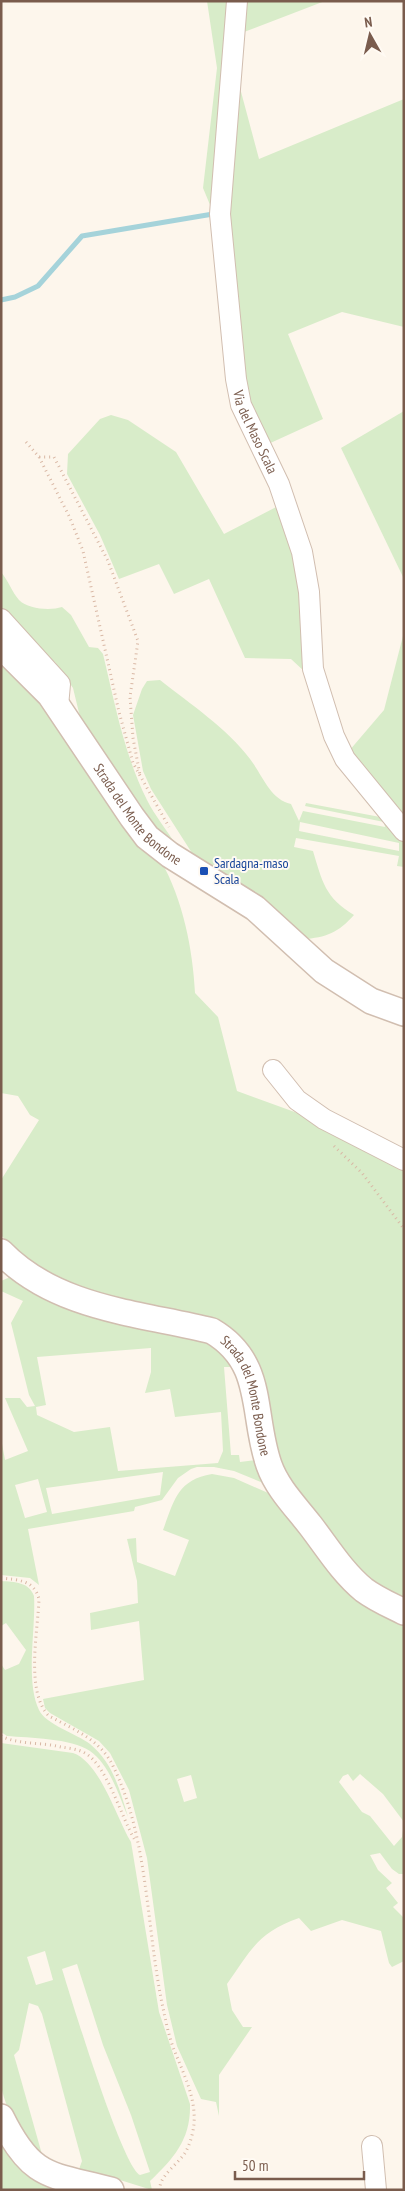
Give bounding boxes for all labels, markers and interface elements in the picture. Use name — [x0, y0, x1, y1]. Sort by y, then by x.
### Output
north arrow — [345, 10, 395, 60]
text: N — [363, 13, 373, 32]
street label: Via del Maso Scala — [229, 388, 282, 477]
street label: Strada del Monte Bondone — [90, 760, 185, 869]
place label: Sardagna-maso Scala — [214, 854, 288, 888]
marker: Sardagna-maso Scala — [198, 865, 210, 877]
street label: Strada del Monte Bondone — [217, 1331, 275, 1458]
scale bar — [235, 2148, 364, 2180]
text: 50 m — [242, 2156, 268, 2175]

